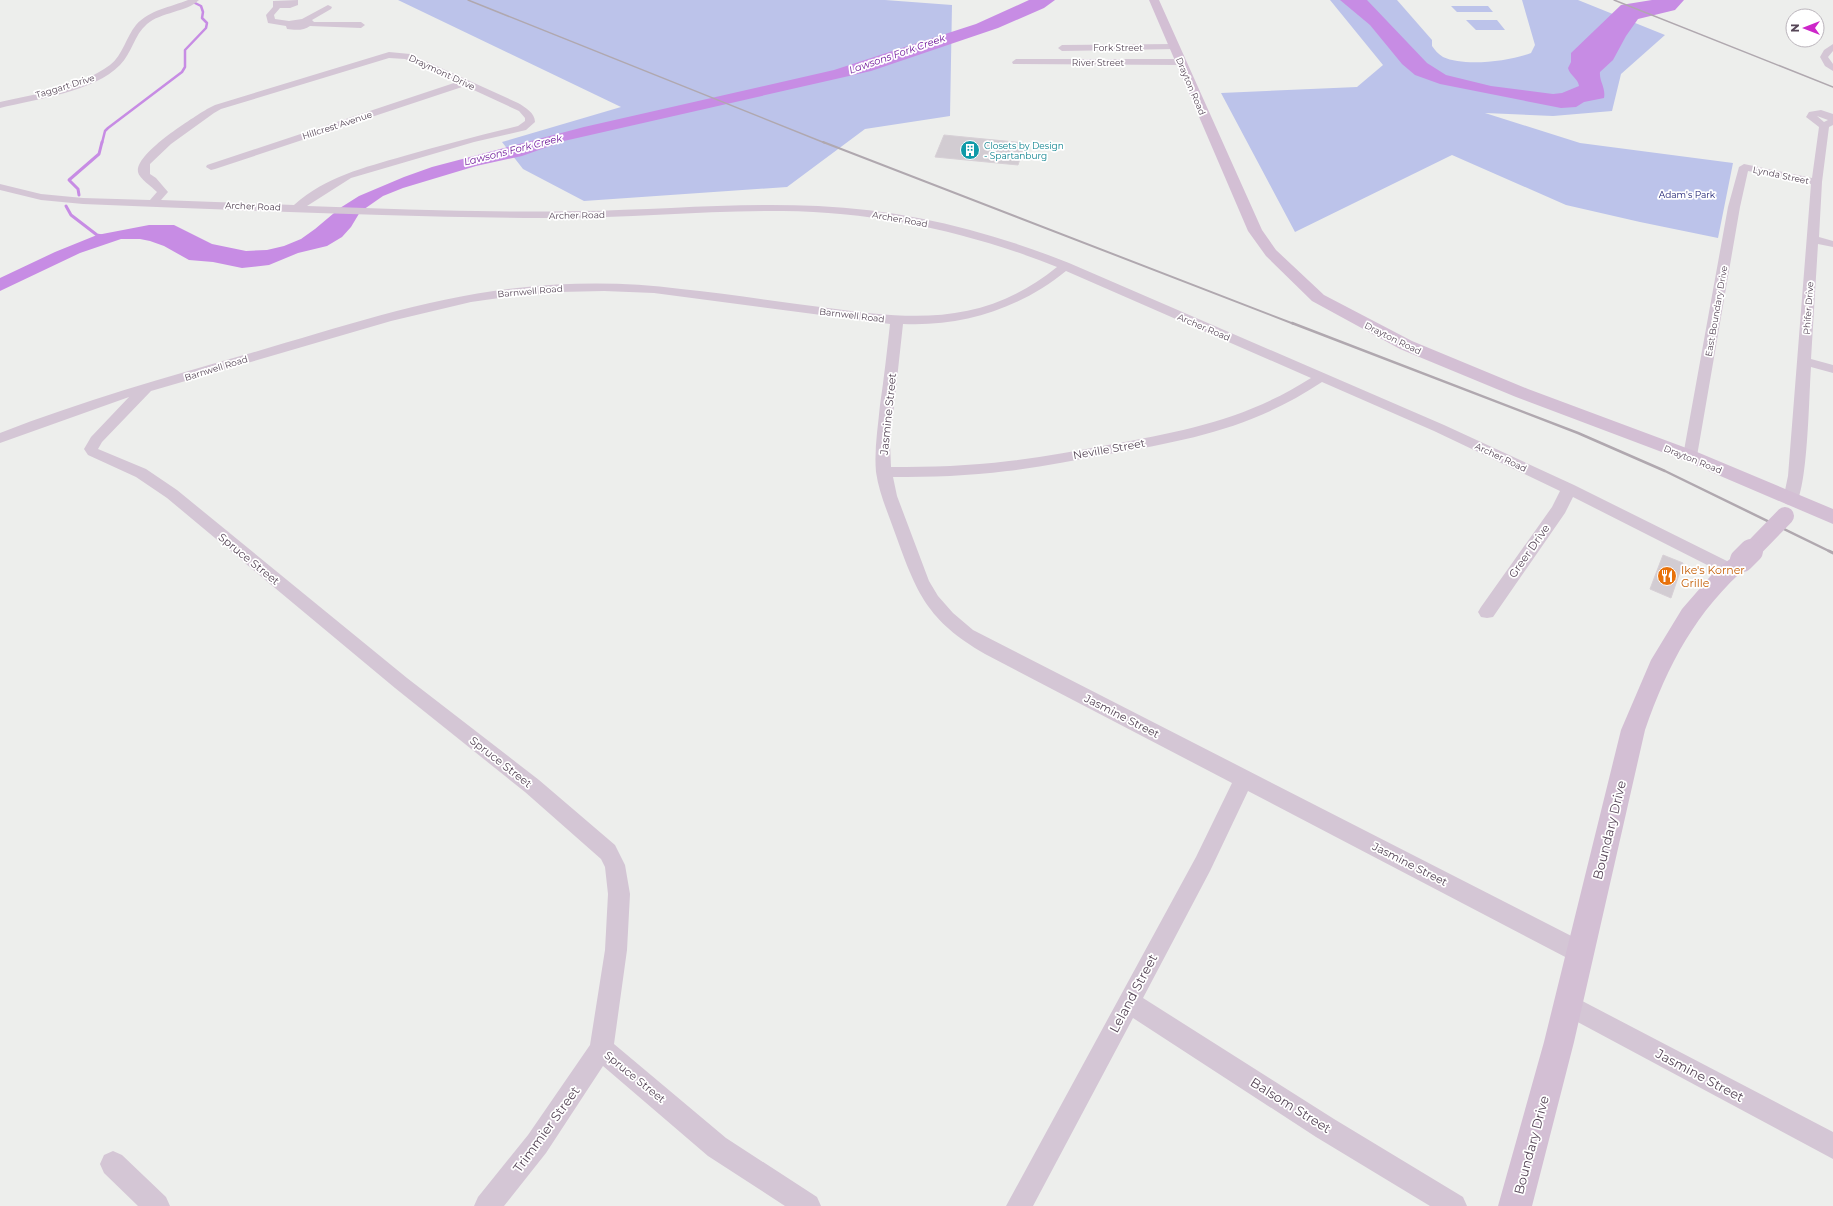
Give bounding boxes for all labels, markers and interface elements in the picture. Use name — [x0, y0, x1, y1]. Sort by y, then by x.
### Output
north arrow — [1785, 8, 1825, 48]
text: N — [1788, 24, 1802, 32]
water label: Lawsons Fork Creek — [847, 31, 948, 77]
street label: Fork Street — [1093, 42, 1143, 53]
street label: Draymont Drive — [407, 52, 477, 92]
street label: Drayton Road — [1174, 55, 1208, 117]
street label: River Street — [1072, 57, 1124, 68]
street label: Taggart Drive — [34, 72, 96, 100]
street label: Hillcrest Avenue — [301, 108, 374, 142]
water label: Lawsons Fork Creek — [463, 131, 564, 168]
building icon: Closets by Design - Spartanburg — [959, 139, 981, 161]
place label: Closets by Design - Spartanburg — [984, 140, 1064, 161]
street label: Lynda Street — [1752, 164, 1810, 186]
park label: Adam's Park — [1659, 189, 1716, 200]
street label: Archer Road — [225, 200, 281, 212]
street label: Archer Road — [549, 209, 605, 221]
street label: Archer Road — [871, 209, 929, 229]
street label: East Boundary Drive — [1703, 264, 1730, 357]
street label: Phifer Drive — [1801, 281, 1815, 335]
street label: Barnwell Road — [497, 283, 563, 299]
street label: Barnwell Road — [819, 306, 885, 324]
street label: Archer Road — [1176, 311, 1232, 343]
street label: Drayton Road — [1363, 319, 1423, 357]
street label: Barnwell Road — [183, 353, 249, 383]
street label: Jasmine Street — [877, 372, 899, 457]
street label: Neville Street — [1072, 436, 1147, 462]
street label: Archer Road — [1473, 440, 1529, 474]
street label: Drayton Road — [1662, 442, 1724, 476]
street label: Greer Drive — [1505, 521, 1553, 580]
street label: Spruce Street — [215, 530, 283, 588]
place label: Ike's Korner Grille — [1681, 563, 1745, 590]
restaurant icon: Ike's Korner Grille — [1656, 565, 1678, 587]
street label: Jasmine Street — [1081, 691, 1162, 741]
street label: Spruce Street — [467, 733, 535, 791]
street label: Boundary Drive — [1589, 779, 1629, 881]
street label: Jasmine Street — [1369, 839, 1450, 889]
street label: Leland Street — [1106, 951, 1160, 1035]
street label: Jasmine Street — [1652, 1045, 1747, 1105]
street label: Spruce Street — [601, 1048, 669, 1106]
street label: Balsom Street — [1248, 1074, 1334, 1136]
street label: Trimmier Street — [509, 1083, 583, 1175]
street label: Boundary Drive — [1510, 1094, 1552, 1196]

